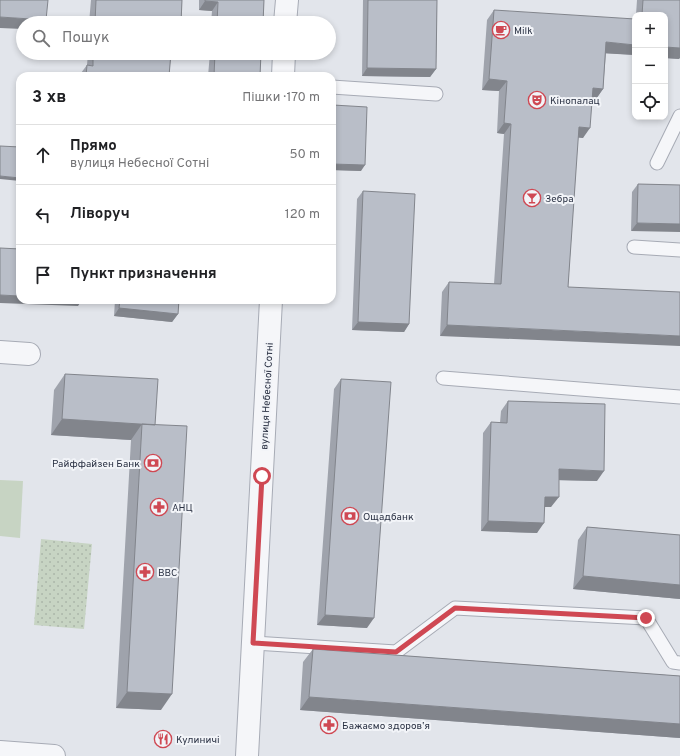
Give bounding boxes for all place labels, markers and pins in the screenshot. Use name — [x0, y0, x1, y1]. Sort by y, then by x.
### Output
cafe icon: Milk — [491, 20, 511, 40]
place label: Milk — [514, 25, 533, 38]
theatre icon: Кінопалац — [527, 90, 547, 110]
place label: Кінопалац — [550, 95, 600, 108]
bar icon: Зебра — [522, 188, 542, 208]
place label: Зебра — [545, 193, 573, 206]
bank icon: Райффайзен Банк — [143, 453, 163, 473]
place label: Райффайзен Банк — [52, 458, 140, 471]
pharmacy icon: АНЦ — [149, 497, 169, 517]
place label: АНЦ — [172, 502, 193, 515]
bank icon: Ощадбанк — [340, 506, 360, 526]
place label: Ощадбанк — [363, 511, 414, 524]
pharmacy icon: ВВС — [135, 562, 155, 582]
place label: ВВС — [158, 567, 178, 580]
pharmacy icon: Бажаємо здоровʼя — [319, 715, 339, 735]
place label: Бажаємо здоровʼя — [342, 720, 430, 733]
restaurant icon: Кулиничі — [153, 729, 173, 749]
place label: Кулиничі — [176, 734, 220, 747]

